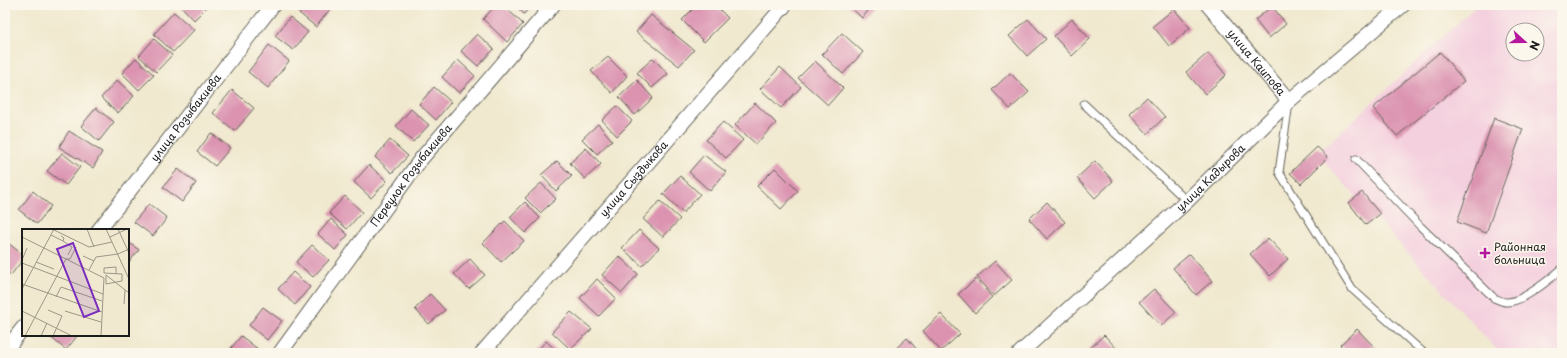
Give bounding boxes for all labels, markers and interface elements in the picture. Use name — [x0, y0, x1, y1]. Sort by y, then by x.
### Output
north arrow — [1505, 22, 1545, 62]
street label: улица Каипова — [1224, 25, 1290, 99]
text: N — [1525, 39, 1544, 53]
street label: улица Розыбакиева — [146, 70, 225, 165]
street label: Переулок Розыбакиева — [366, 120, 456, 230]
street label: улица Сыздыкова — [595, 136, 672, 220]
street label: улица Кадырова — [1172, 139, 1249, 215]
inset map — [22, 229, 129, 336]
place label: Районная больница — [1494, 238, 1546, 268]
marker: Районная больница — [1479, 247, 1491, 259]

